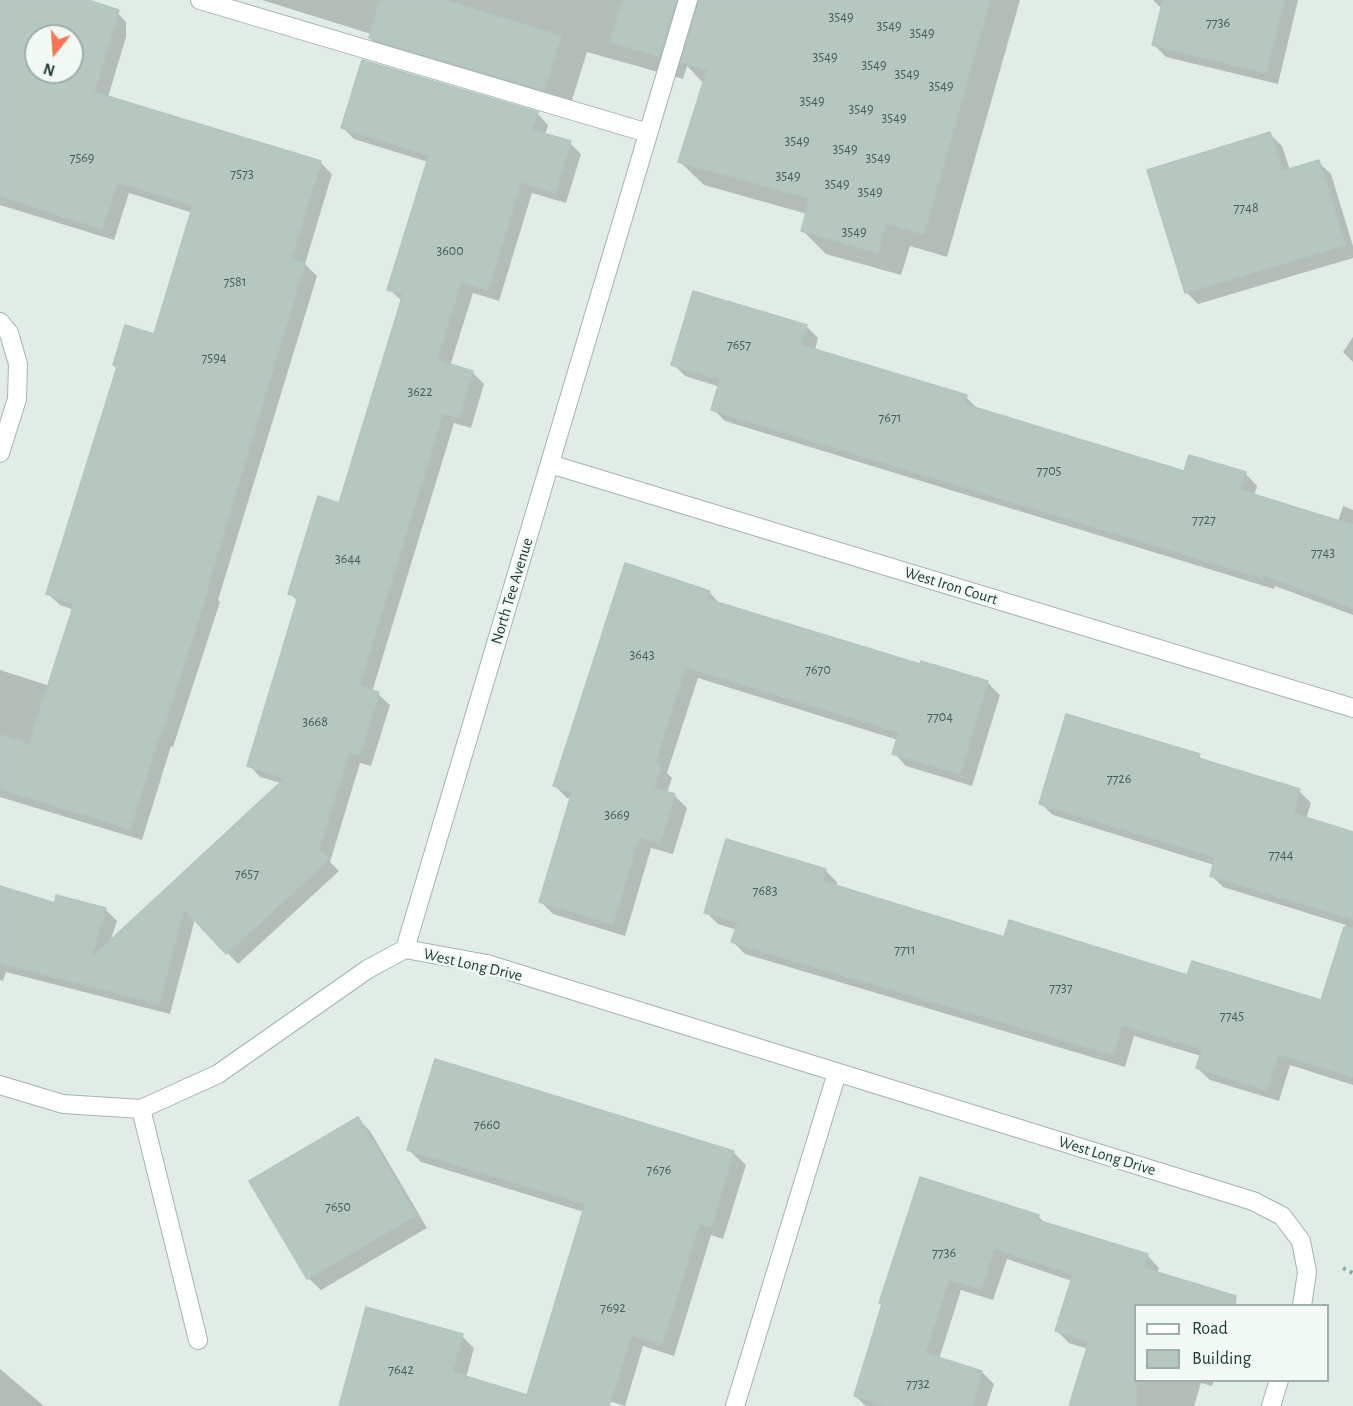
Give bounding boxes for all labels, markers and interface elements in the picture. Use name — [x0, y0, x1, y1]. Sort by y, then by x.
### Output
house number: 3549 — [829, 9, 853, 25]
house number: 7736 — [1206, 15, 1230, 31]
house number: 3549 — [877, 18, 901, 34]
north arrow — [24, 24, 84, 84]
house number: 3549 — [910, 25, 934, 41]
house number: 3549 — [813, 49, 837, 65]
house number: 3549 — [862, 57, 886, 73]
text: N — [42, 60, 57, 79]
house number: 3549 — [895, 66, 919, 82]
house number: 3549 — [929, 78, 953, 94]
house number: 3549 — [800, 93, 824, 109]
house number: 3549 — [849, 101, 873, 117]
house number: 3549 — [882, 110, 906, 126]
house number: 3549 — [785, 133, 809, 149]
house number: 3549 — [833, 141, 857, 157]
house number: 7569 — [70, 150, 94, 166]
house number: 3549 — [866, 150, 890, 166]
house number: 7573 — [230, 166, 254, 182]
house number: 3549 — [776, 168, 800, 184]
house number: 3549 — [825, 176, 849, 192]
house number: 3549 — [858, 184, 882, 200]
house number: 7748 — [1233, 200, 1259, 216]
house number: 3549 — [842, 224, 866, 240]
house number: 3600 — [436, 243, 464, 259]
house number: 7581 — [223, 274, 247, 290]
house number: 7657 — [727, 337, 751, 353]
house number: 7594 — [201, 350, 227, 366]
house number: 3622 — [407, 384, 433, 400]
house number: 7671 — [878, 410, 902, 426]
house number: 7705 — [1037, 463, 1061, 479]
house number: 7727 — [1192, 512, 1216, 528]
street label: North Tee Avenue — [487, 535, 537, 647]
house number: 7743 — [1311, 545, 1335, 561]
house number: 3644 — [335, 551, 361, 567]
street label: West Iron Court — [902, 563, 1000, 609]
house number: 3643 — [630, 647, 654, 663]
house number: 7670 — [805, 662, 831, 678]
house number: 7704 — [927, 709, 953, 725]
house number: 3668 — [302, 714, 328, 730]
house number: 7726 — [1107, 771, 1131, 787]
house number: 3669 — [604, 807, 630, 823]
house number: 7744 — [1268, 847, 1294, 863]
house number: 7657 — [235, 866, 259, 882]
house number: 7683 — [753, 883, 777, 899]
house number: 7711 — [894, 942, 916, 958]
street label: West Long Drive — [422, 944, 524, 986]
house number: 7737 — [1049, 980, 1073, 996]
house number: 7745 — [1220, 1008, 1244, 1024]
house number: 7660 — [474, 1117, 500, 1133]
street label: West Long Drive — [1056, 1132, 1158, 1180]
house number: 7676 — [647, 1162, 671, 1178]
house number: 7650 — [325, 1199, 351, 1215]
house number: 7736 — [932, 1245, 956, 1261]
house number: 7692 — [600, 1300, 626, 1316]
legend — [1134, 1304, 1329, 1382]
text: Road — [1192, 1320, 1228, 1338]
text: Building — [1192, 1350, 1251, 1368]
house number: 7642 — [388, 1362, 414, 1378]
house number: 7732 — [906, 1376, 930, 1392]

